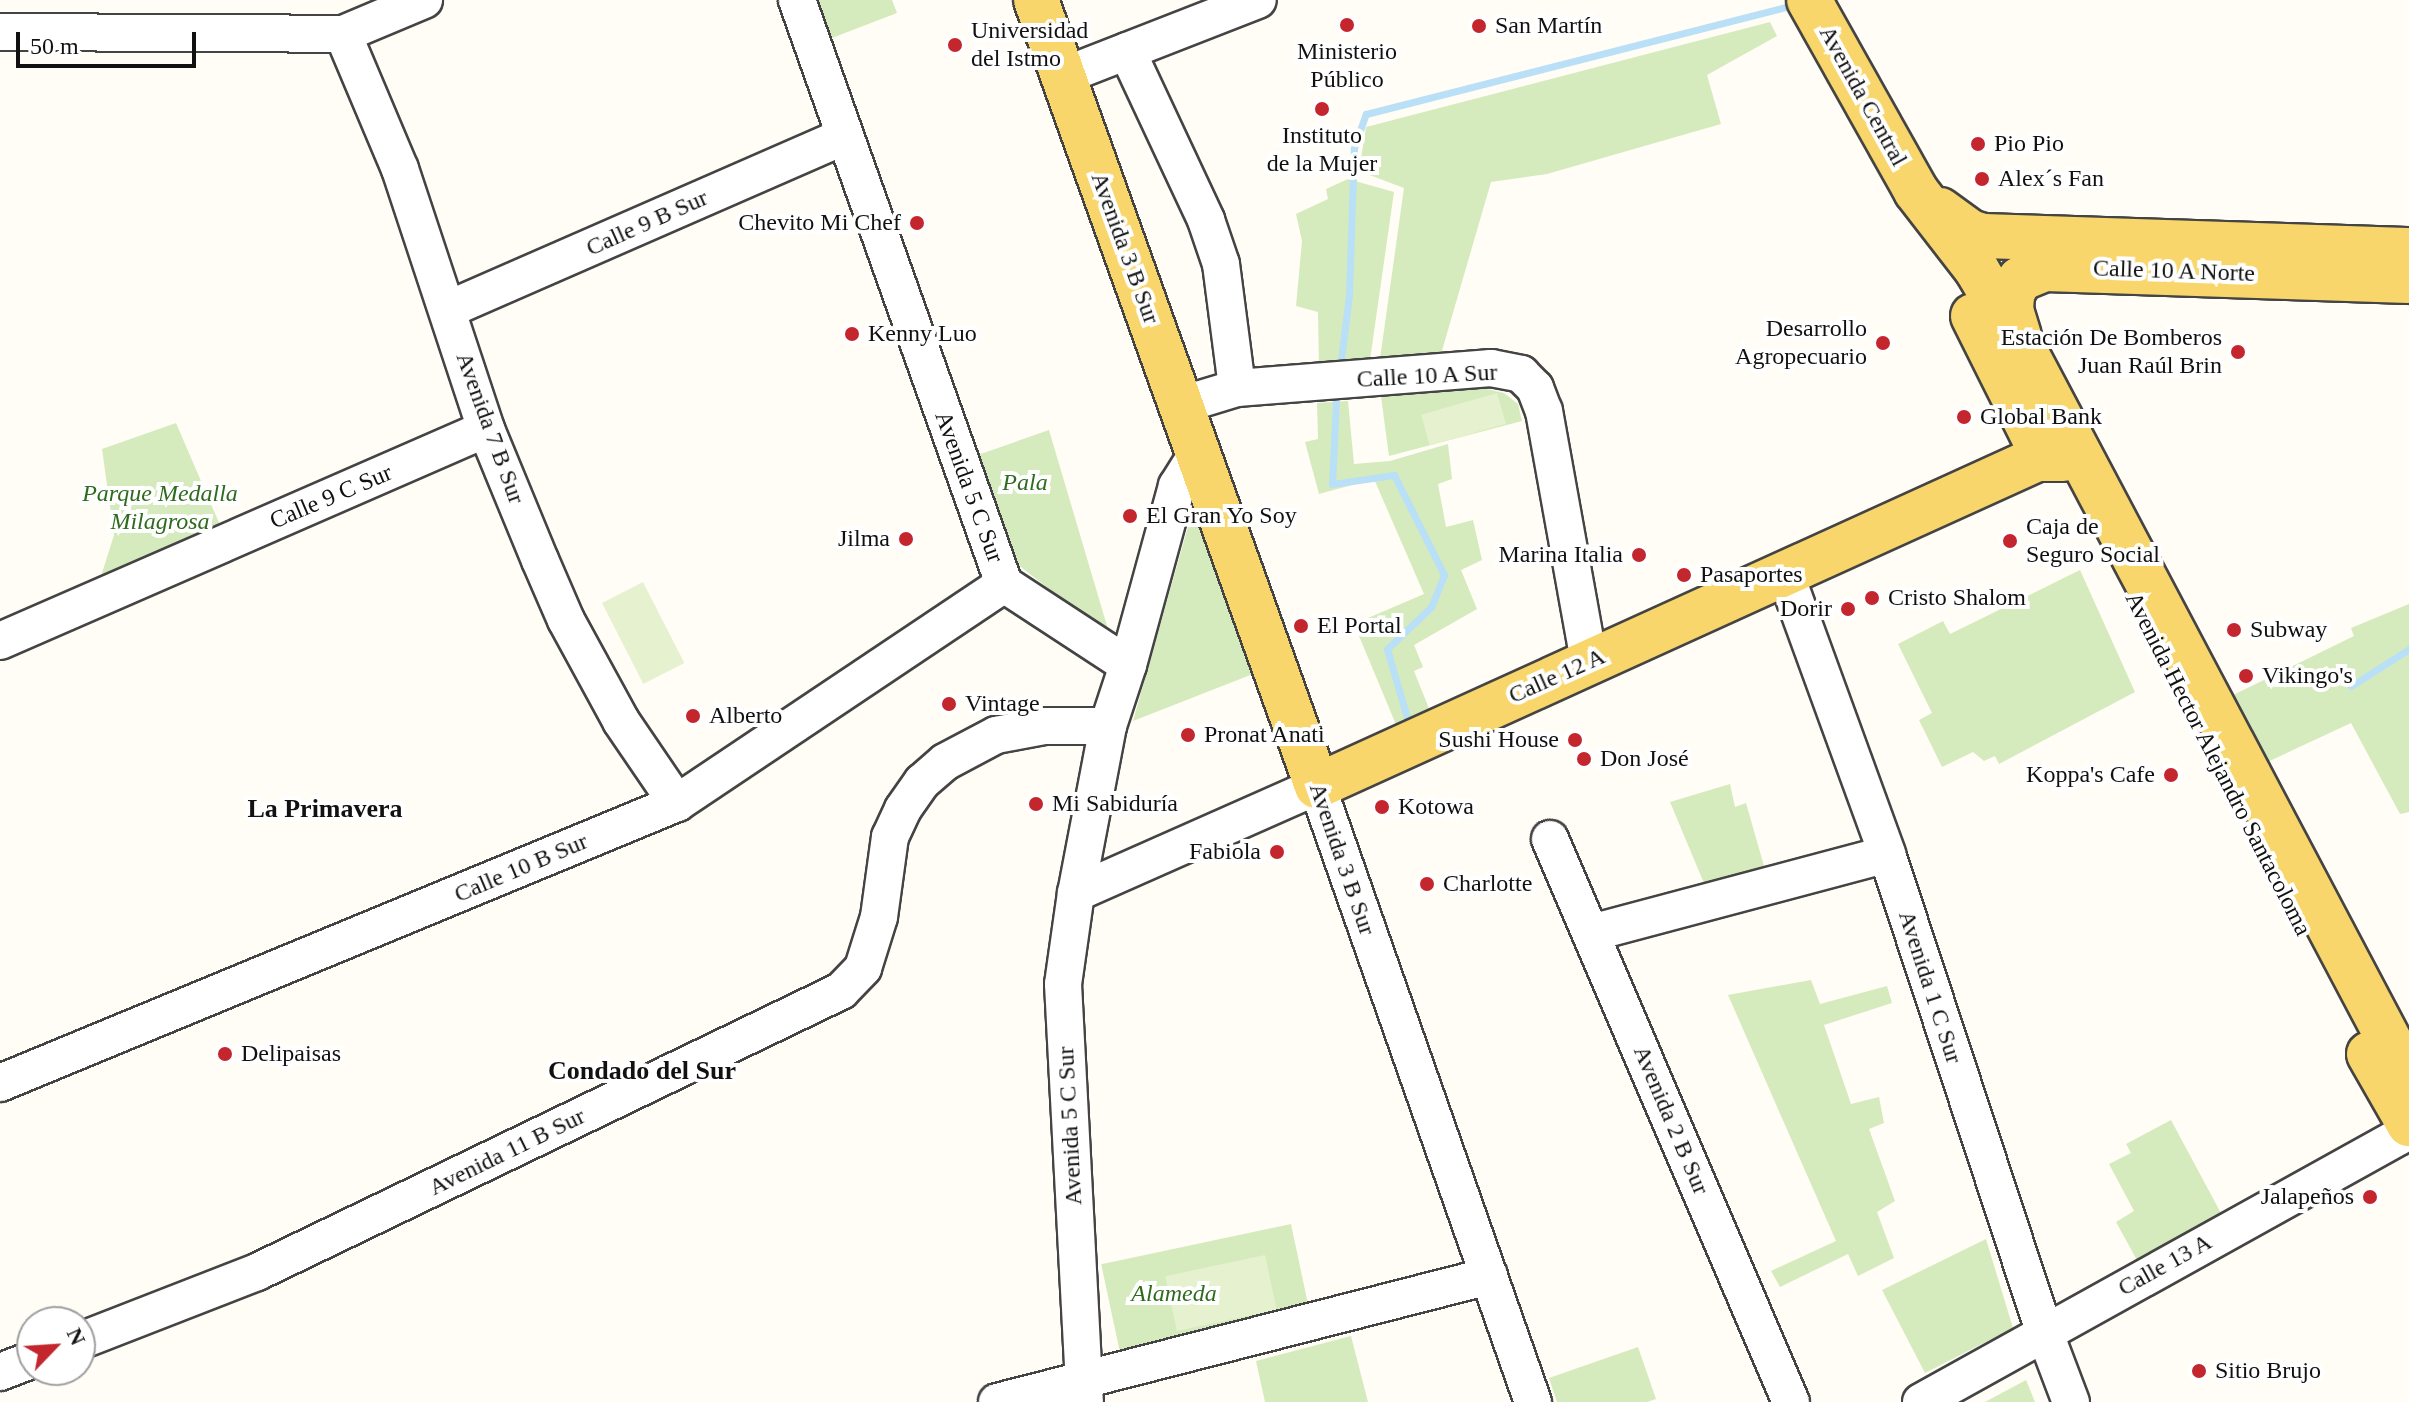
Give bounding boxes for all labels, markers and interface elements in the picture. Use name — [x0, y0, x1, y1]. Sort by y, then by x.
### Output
place label: San Martín — [1495, 12, 1602, 40]
scale bar — [20, 16, 200, 66]
marker: Ministerio Público — [1338, 16, 1356, 34]
place label: Universidad del Istmo — [971, 17, 1088, 73]
marker: San Martín — [1470, 17, 1488, 35]
street label: Avenida Central — [1813, 21, 1913, 171]
text: 50 m — [30, 33, 79, 59]
marker: Universidad del Istmo — [946, 36, 964, 54]
place label: Ministerio Público — [1297, 38, 1397, 94]
marker: Instituto de la Mujer — [1313, 100, 1331, 118]
place label: Instituto de la Mujer — [1267, 122, 1377, 178]
place label: Pio Pio — [1994, 130, 2064, 158]
marker: Pio Pio — [1969, 135, 1987, 153]
place label: Alex´s Fan — [1998, 165, 2104, 193]
street label: Avenida 3 B Sur — [1084, 168, 1166, 328]
marker: Alex´s Fan — [1973, 170, 1991, 188]
street label: Calle 9 B Sur — [582, 183, 712, 263]
place label: Chevito Mi Chef — [738, 209, 901, 237]
marker: Chevito Mi Chef — [908, 214, 926, 232]
street label: Calle 10 A Norte — [2091, 254, 2257, 288]
place label: Desarrollo Agropecuario — [1735, 315, 1867, 371]
place label: Kenny Luo — [868, 320, 977, 348]
place label: Estación De Bomberos Juan Raúl Brin — [2001, 324, 2222, 380]
marker: Kenny Luo — [843, 325, 861, 343]
marker: Desarrollo Agropecuario — [1874, 334, 1892, 352]
marker: Estación De Bomberos Juan Raúl Brin — [2229, 343, 2247, 361]
street label: Avenida 7 B Sur — [449, 348, 531, 508]
street label: Calle 10 A Sur — [1355, 358, 1499, 394]
place label: Global Bank — [1980, 403, 2102, 431]
street label: Avenida 5 C Sur — [928, 407, 1010, 567]
marker: Global Bank — [1955, 408, 1973, 426]
street label: Calle 9 C Sur — [266, 458, 396, 536]
park label: Pala — [1002, 469, 1048, 497]
park label: Parque Medalla Milagrosa — [82, 480, 238, 536]
place label: El Gran Yo Soy — [1146, 502, 1298, 530]
marker: El Gran Yo Soy — [1121, 507, 1139, 525]
place label: Caja de Seguro Social — [2026, 513, 2160, 569]
place label: Jilma — [838, 525, 890, 553]
marker: Jilma — [897, 530, 915, 548]
marker: Caja de Seguro Social — [2001, 532, 2019, 550]
place label: Marina Italia — [1498, 541, 1623, 569]
marker: Marina Italia — [1630, 546, 1648, 564]
place label: Pasaportes — [1700, 561, 1803, 589]
marker: Pasaportes — [1675, 566, 1693, 584]
place label: Cristo Shalom — [1888, 584, 2026, 612]
street label: Avenida Hector Alejandro Santacoloma — [2118, 587, 2318, 941]
marker: Cristo Shalom — [1863, 589, 1881, 607]
place label: Dorir — [1780, 595, 1832, 623]
marker: Dorir — [1839, 600, 1857, 618]
place label: El Portal — [1317, 612, 1402, 640]
place label: Subway — [2250, 616, 2327, 644]
marker: El Portal — [1292, 617, 1310, 635]
marker: Subway — [2225, 621, 2243, 639]
street label: Calle 12 A — [1504, 642, 1610, 710]
place label: Vikingo's — [2262, 662, 2353, 690]
marker: Vikingo's — [2237, 667, 2255, 685]
place label: Vintage — [965, 690, 1040, 718]
marker: Vintage — [940, 695, 958, 713]
place label: Alberto — [709, 702, 782, 730]
marker: Alberto — [684, 707, 702, 725]
place label: Pronat Anati — [1204, 721, 1326, 749]
marker: Pronat Anati — [1179, 726, 1197, 744]
place label: Sushi House — [1438, 726, 1559, 754]
marker: Sushi House — [1566, 731, 1584, 749]
place label: Don José — [1600, 745, 1689, 773]
marker: Don José — [1575, 750, 1593, 768]
place label: Koppa's Cafe — [2026, 761, 2155, 789]
marker: Koppa's Cafe — [2162, 766, 2180, 784]
street label: Avenida 3 B Sur — [1303, 779, 1381, 939]
place label: Mi Sabiduría — [1052, 790, 1178, 818]
district label: La Primavera — [247, 793, 403, 825]
place label: Kotowa — [1398, 793, 1474, 821]
marker: Mi Sabiduría — [1027, 795, 1045, 813]
marker: Kotowa — [1373, 798, 1391, 816]
street label: Calle 10 B Sur — [450, 827, 592, 909]
place label: Fabiola — [1189, 838, 1261, 866]
marker: Fabiola — [1268, 843, 1286, 861]
place label: Charlotte — [1443, 870, 1532, 898]
marker: Charlotte — [1418, 875, 1436, 893]
street label: Avenida 1 C Sur — [1892, 907, 1968, 1067]
place label: Delipaisas — [241, 1040, 341, 1068]
street label: Avenida 2 B Sur — [1627, 1041, 1715, 1199]
marker: Delipaisas — [216, 1045, 234, 1063]
street label: Avenida 5 C Sur — [1051, 1046, 1089, 1206]
district label: Condado del Sur — [548, 1055, 736, 1087]
street label: Avenida 11 B Sur — [424, 1102, 590, 1202]
place label: Jalapeños — [2261, 1183, 2354, 1211]
marker: Jalapeños — [2361, 1188, 2379, 1206]
street label: Calle 13 A — [2113, 1227, 2217, 1303]
park label: Alameda — [1131, 1280, 1217, 1308]
north arrow — [16, 1306, 96, 1386]
text: N — [62, 1324, 91, 1349]
place label: Sitio Brujo — [2215, 1357, 2321, 1385]
marker: Sitio Brujo — [2190, 1362, 2208, 1380]

